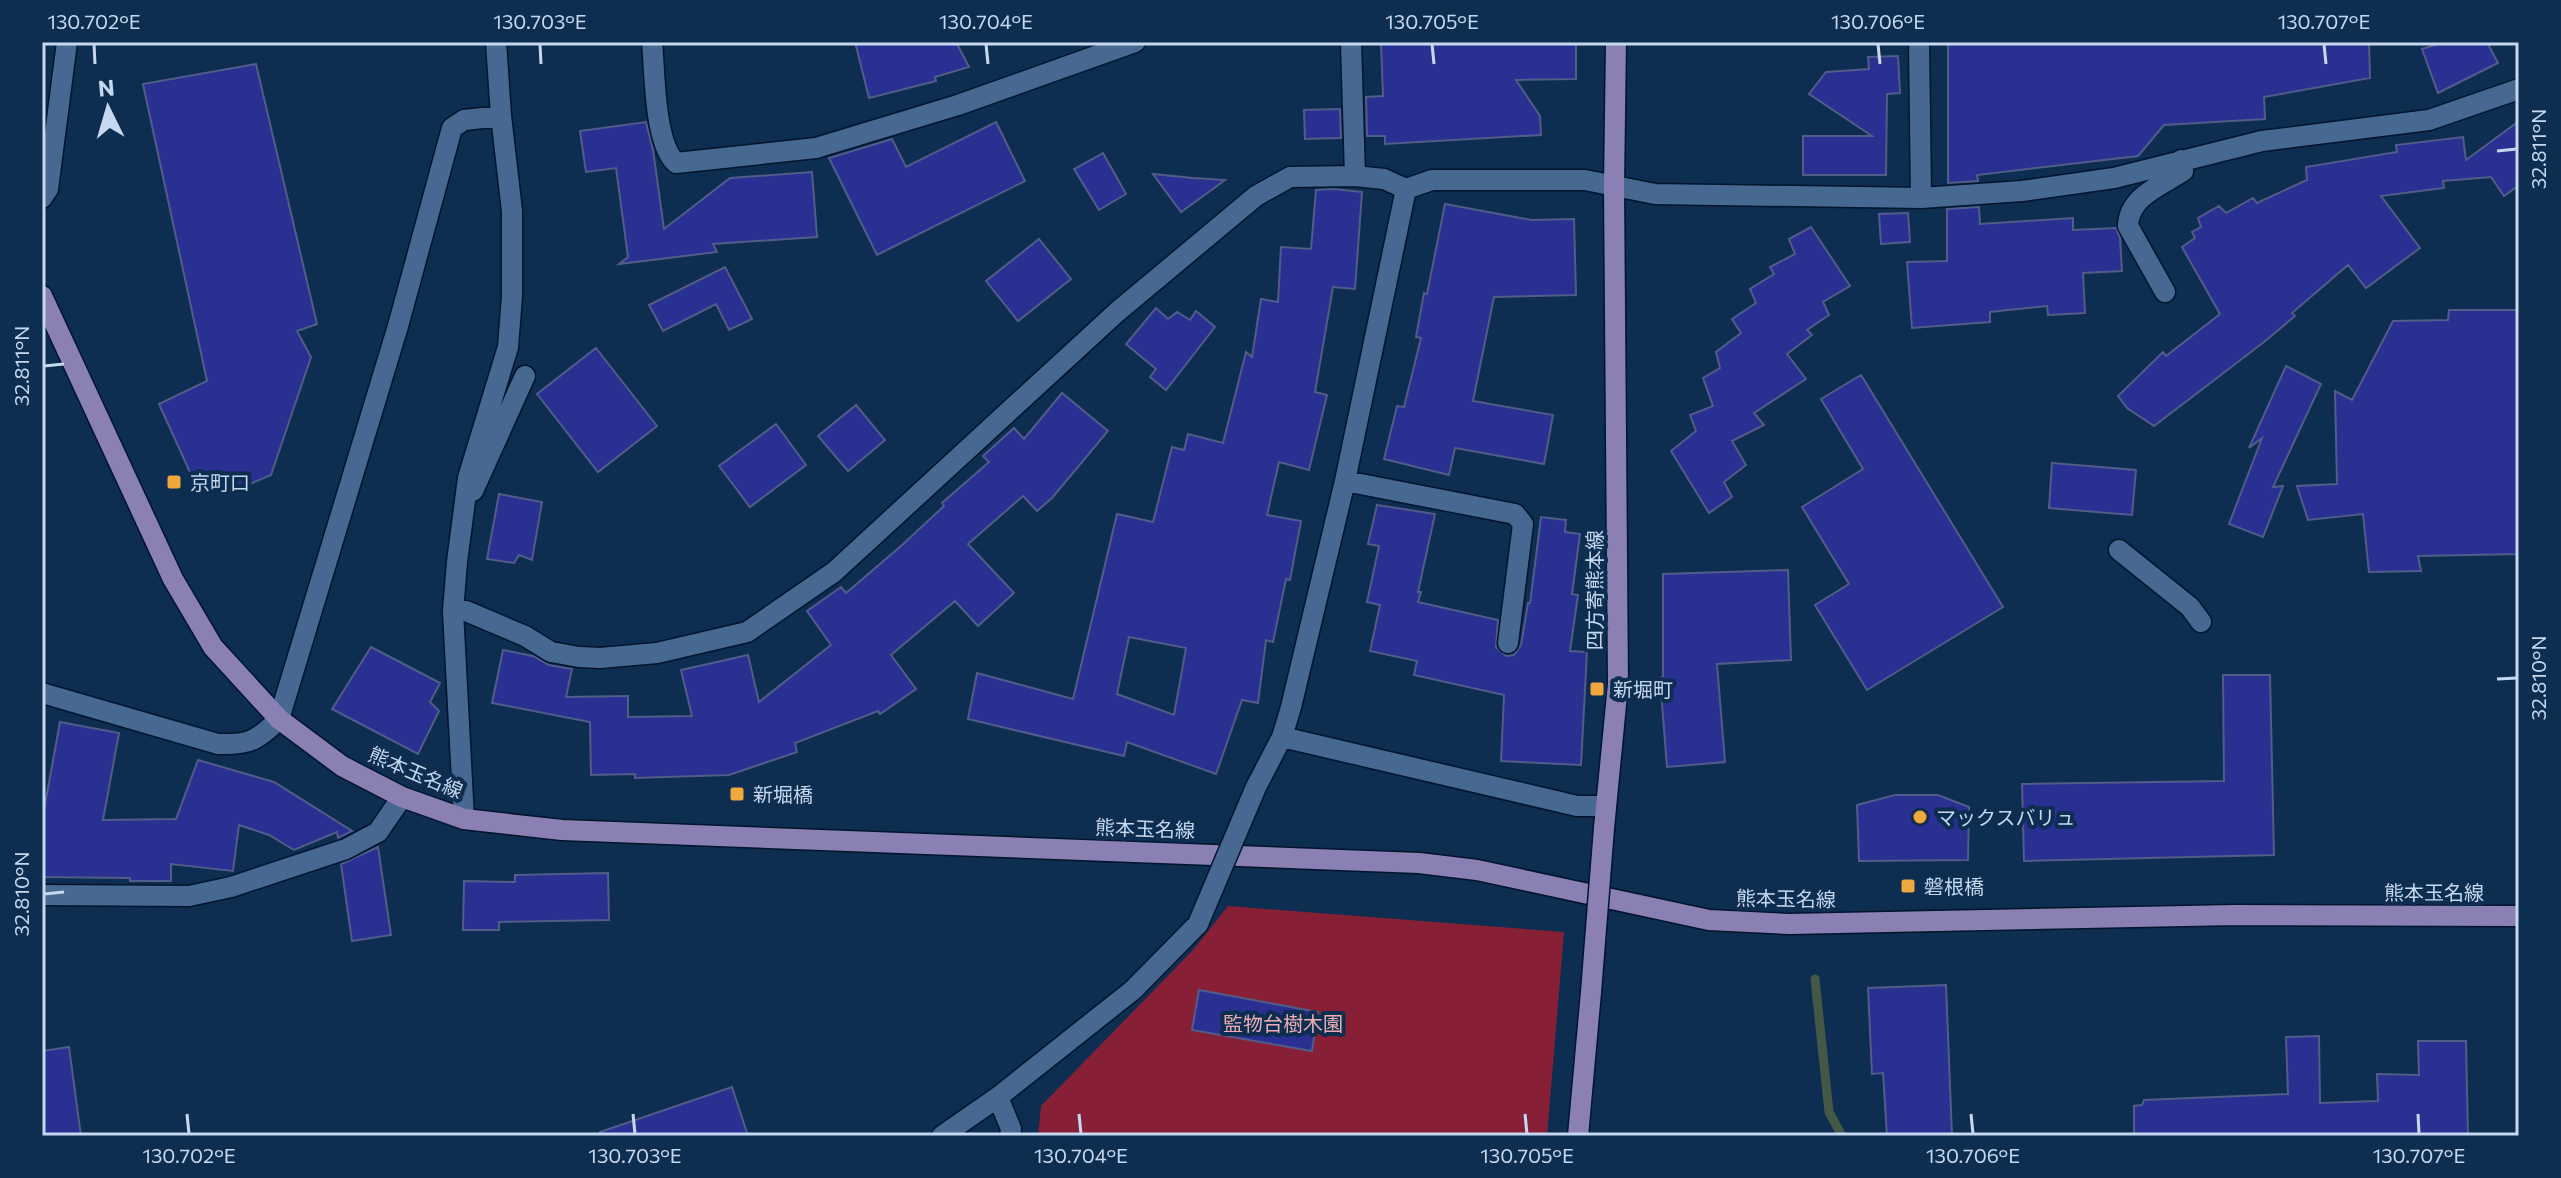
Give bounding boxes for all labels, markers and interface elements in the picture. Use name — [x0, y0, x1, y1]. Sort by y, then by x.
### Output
text: 130.702°E — [47, 9, 141, 33]
text: 130.703°E — [493, 9, 587, 33]
text: 130.704°E — [939, 9, 1033, 33]
text: 130.705°E — [1385, 9, 1479, 33]
text: 130.706°E — [1831, 9, 1925, 33]
text: 130.707°E — [2278, 9, 2370, 33]
north arrow — [68, 68, 148, 148]
text: N — [97, 73, 116, 102]
text: 32.811°N — [2526, 109, 2550, 189]
text: 32.811°N — [9, 326, 33, 406]
place label: 京町口 — [190, 470, 250, 494]
marker: 京町口 — [165, 473, 183, 491]
street label: 四方寄熊本線 — [1582, 530, 1606, 650]
text: 32.810°N — [2526, 635, 2550, 721]
place label: 新堀町 — [1613, 677, 1673, 701]
marker: 新堀町 — [1588, 680, 1606, 698]
street label: 熊本玉名線 — [365, 741, 467, 803]
place label: 新堀橋 — [753, 782, 813, 806]
marker: 新堀橋 — [728, 785, 746, 803]
place label: マックスバリュ — [1936, 805, 2075, 829]
marker: マックスバリュ — [1911, 808, 1929, 826]
street label: 熊本玉名線 — [1095, 814, 1195, 842]
text: 32.810°N — [9, 851, 33, 937]
place label: 磐根橋 — [1924, 874, 1984, 898]
marker: 磐根橋 — [1899, 877, 1917, 895]
street label: 熊本玉名線 — [2384, 880, 2484, 904]
street label: 熊本玉名線 — [1736, 885, 1836, 911]
park label: 監物台樹木園 — [1223, 1011, 1343, 1035]
text: 130.702°E — [142, 1143, 236, 1167]
text: 130.703°E — [588, 1143, 682, 1167]
text: 130.704°E — [1034, 1143, 1128, 1167]
text: 130.705°E — [1480, 1143, 1574, 1167]
text: 130.706°E — [1926, 1143, 2020, 1167]
text: 130.707°E — [2373, 1143, 2465, 1167]

